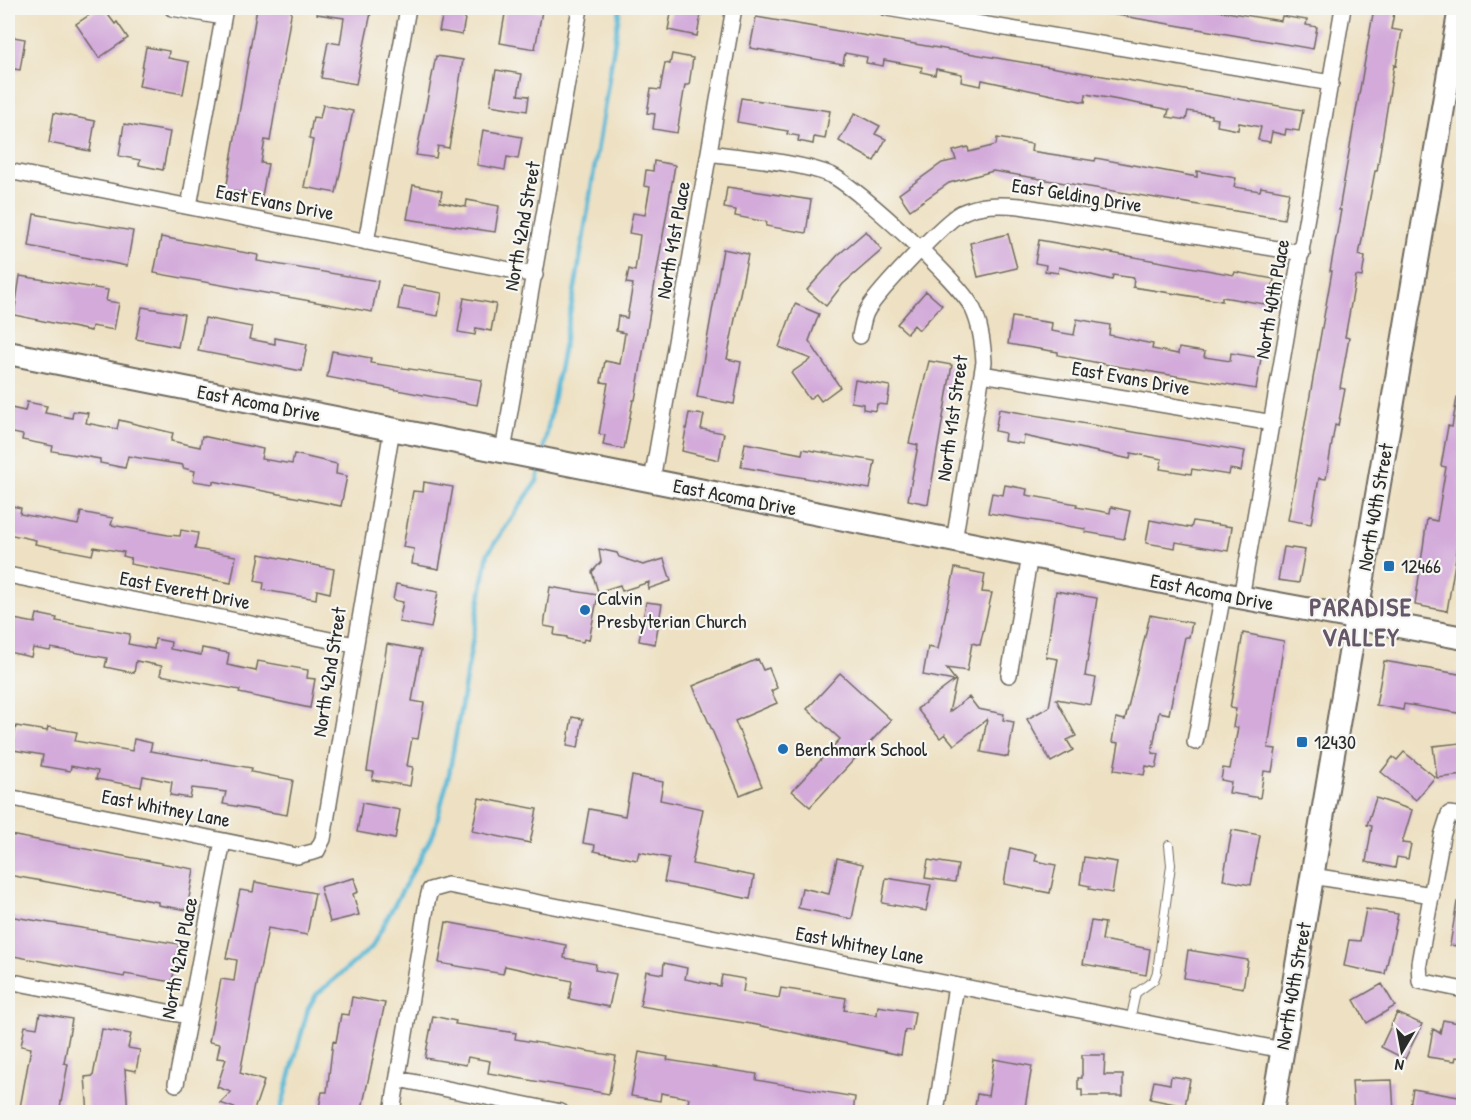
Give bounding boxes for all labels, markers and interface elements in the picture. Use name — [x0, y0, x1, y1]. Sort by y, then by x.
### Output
street label: North 42nd Street — [497, 158, 546, 293]
street label: East Gelding Drive — [1010, 171, 1144, 218]
street label: East Evans Drive — [214, 177, 336, 226]
street label: North 41st Place — [649, 179, 696, 301]
street label: North 40th Place — [1248, 237, 1295, 361]
street label: North 41st Street — [929, 352, 974, 483]
street label: East Evans Drive — [1070, 354, 1192, 401]
street label: East Acoma Drive — [195, 377, 323, 428]
street label: North 40th Street — [1350, 440, 1399, 573]
street label: East Acoma Drive — [671, 471, 799, 522]
place label: 12466 — [1401, 552, 1441, 579]
marker: 12466 — [1382, 559, 1396, 573]
street label: East Everett Drive — [118, 564, 253, 615]
street label: East Acoma Drive — [1148, 566, 1276, 617]
place label: Calvin Presbyterian Church — [597, 584, 746, 634]
district label: PARADISE VALLEY — [1309, 589, 1413, 654]
marker: Calvin Presbyterian Church — [578, 603, 592, 617]
street label: North 42nd Street — [305, 604, 352, 739]
place label: 12430 — [1314, 728, 1356, 755]
place label: Benchmark School — [795, 735, 928, 762]
marker: 12430 — [1295, 735, 1309, 749]
marker: Benchmark School — [776, 742, 790, 756]
street label: East Whitney Lane — [100, 782, 233, 833]
street label: North 42nd Place — [154, 895, 204, 1021]
street label: East Whitney Lane — [794, 919, 927, 970]
street label: North 40th Street — [1268, 919, 1317, 1052]
north arrow — [1372, 1021, 1432, 1081]
text: N — [1393, 1054, 1405, 1077]

